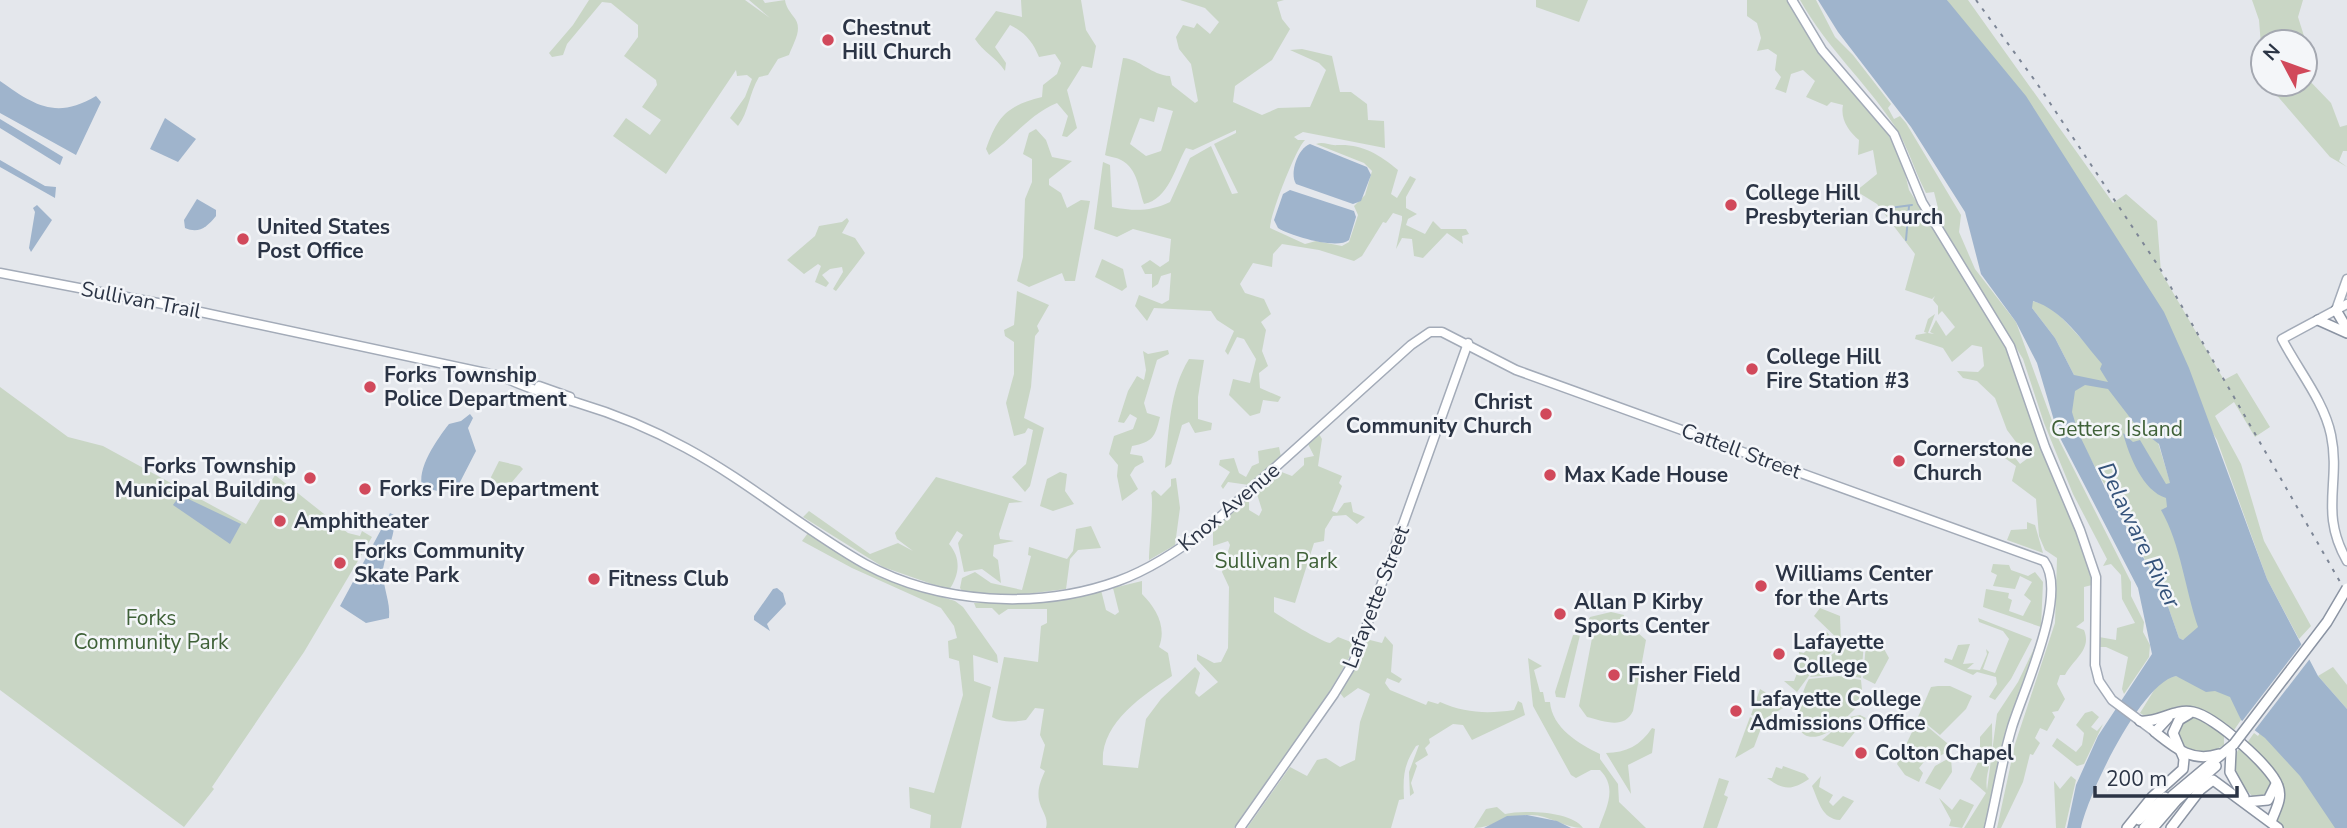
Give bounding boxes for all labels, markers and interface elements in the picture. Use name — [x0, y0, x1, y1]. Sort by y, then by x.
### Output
place label: Chestnut Hill Church — [842, 14, 952, 66]
north arrow — [2249, 28, 2319, 98]
marker: Chestnut Hill Church — [820, 32, 836, 48]
text: N — [2257, 39, 2286, 66]
place label: College Hill Presbyterian Church — [1745, 179, 1943, 231]
marker: College Hill Presbyterian Church — [1723, 197, 1739, 213]
place label: United States Post Office — [257, 213, 390, 265]
marker: United States Post Office — [235, 231, 251, 247]
street label: Sullivan Trail — [79, 275, 204, 326]
place label: College Hill Fire Station #3 — [1766, 343, 1910, 395]
place label: Forks Township Police Department — [384, 361, 568, 413]
marker: College Hill Fire Station #3 — [1744, 361, 1760, 377]
marker: Forks Township Police Department — [362, 379, 378, 395]
place label: Christ Community Church — [1346, 388, 1533, 440]
marker: Christ Community Church — [1538, 406, 1554, 422]
park label: Getters Island — [2051, 415, 2183, 443]
street label: Cattell Street — [1677, 416, 1805, 486]
place label: Cornerstone Church — [1913, 435, 2033, 487]
place label: Forks Township Municipal Building — [115, 452, 296, 504]
marker: Cornerstone Church — [1891, 453, 1907, 469]
street label: Knox Avenue — [1172, 456, 1286, 558]
water label: Delaware River — [2090, 457, 2188, 614]
place label: Max Kade House — [1564, 461, 1728, 489]
marker: Max Kade House — [1542, 467, 1558, 483]
marker: Forks Township Municipal Building — [302, 470, 318, 486]
place label: Forks Fire Department — [379, 475, 599, 503]
marker: Forks Fire Department — [357, 481, 373, 497]
place label: Amphitheater — [294, 507, 430, 535]
marker: Amphitheater — [272, 513, 288, 529]
street label: Lafayette Street — [1336, 521, 1416, 672]
place label: Forks Community Skate Park — [354, 537, 525, 589]
park label: Sullivan Park — [1215, 547, 1338, 575]
marker: Forks Community Skate Park — [332, 555, 348, 571]
place label: Williams Center for the Arts — [1775, 560, 1934, 612]
place label: Fitness Club — [608, 565, 729, 593]
marker: Fitness Club — [586, 571, 602, 587]
marker: Williams Center for the Arts — [1753, 578, 1769, 594]
place label: Allan P Kirby Sports Center — [1574, 588, 1710, 640]
park label: Forks Community Park — [73, 604, 229, 656]
marker: Allan P Kirby Sports Center — [1552, 606, 1568, 622]
place label: Lafayette College — [1793, 628, 1884, 680]
marker: Lafayette College — [1771, 646, 1787, 662]
place label: Fisher Field — [1628, 661, 1741, 689]
marker: Fisher Field — [1606, 667, 1622, 683]
place label: Lafayette College Admissions Office — [1750, 685, 1926, 737]
marker: Lafayette College Admissions Office — [1728, 703, 1744, 719]
place label: Colton Chapel — [1875, 739, 2014, 767]
marker: Colton Chapel — [1853, 745, 1869, 761]
scale bar — [2095, 754, 2237, 798]
text: 200 m — [2106, 765, 2167, 793]

